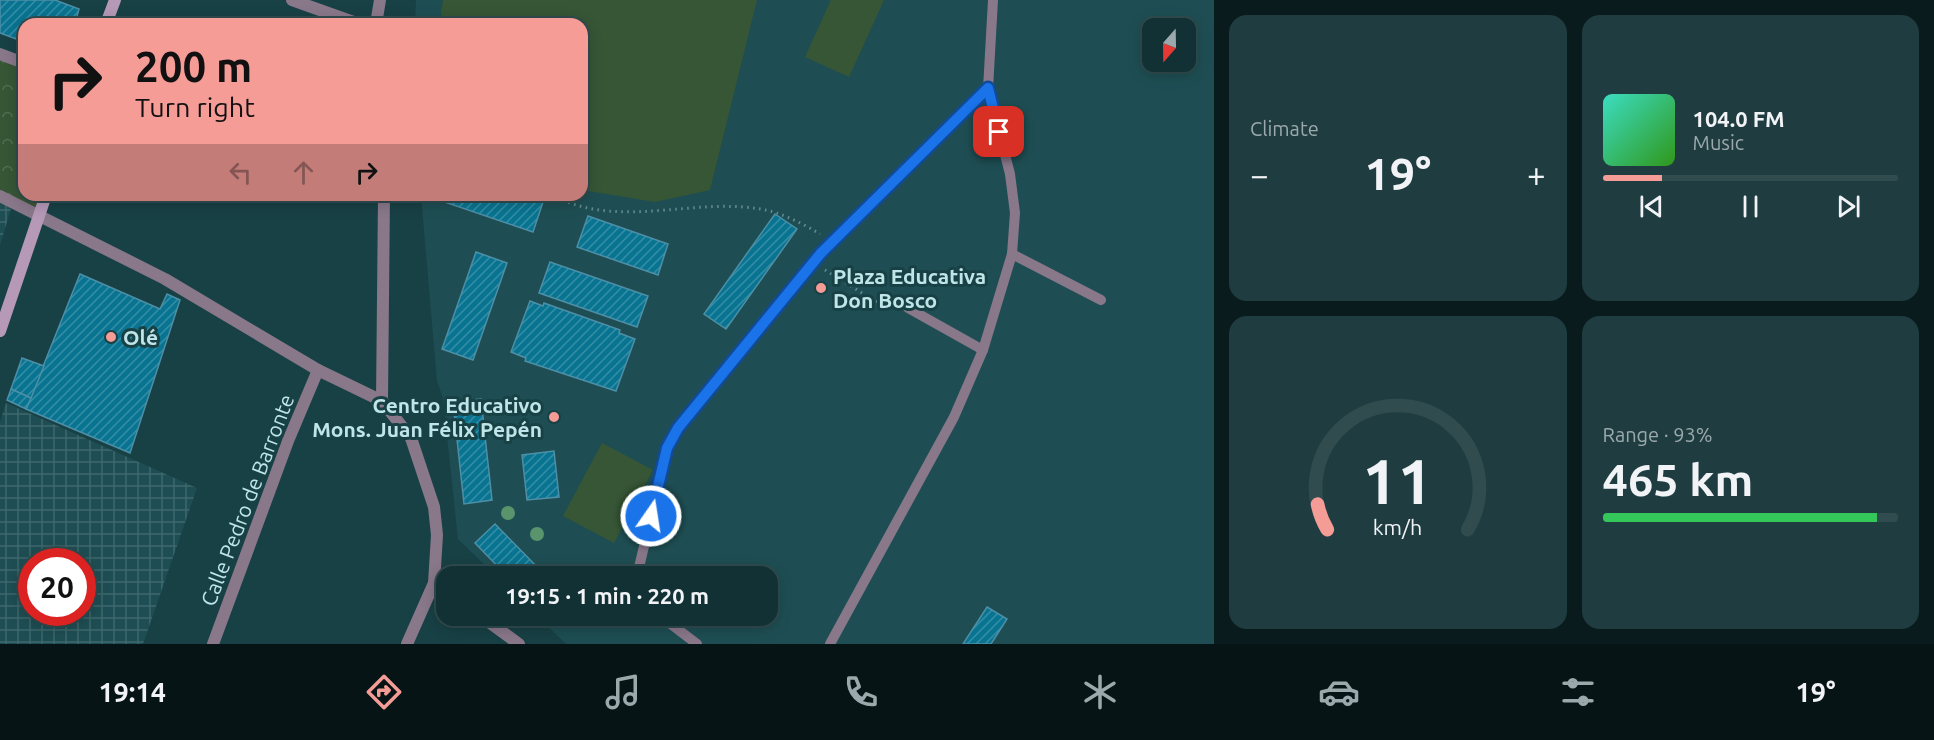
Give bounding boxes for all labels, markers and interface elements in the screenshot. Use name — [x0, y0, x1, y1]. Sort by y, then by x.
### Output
north arrow — [1142, 18, 1196, 72]
map controls — [1142, 18, 1196, 72]
icon: right — [36, 42, 114, 120]
text: 200 m — [135, 43, 252, 90]
text: Turn right — [135, 92, 255, 122]
pin — [973, 106, 1024, 157]
text: 104.0 FM — [1693, 106, 1785, 131]
icon: arrive — [982, 115, 1015, 148]
text: Climate — [1250, 117, 1319, 140]
text: Music — [1693, 131, 1744, 154]
text: 19° — [1364, 148, 1431, 199]
icon: left — [224, 156, 257, 189]
icon: ahead — [287, 156, 320, 189]
icon: right — [350, 156, 383, 189]
text: − — [1250, 156, 1269, 193]
text: + — [1527, 156, 1546, 193]
icon: previous — [1635, 190, 1668, 223]
icon: pause — [1734, 190, 1767, 223]
icon: next — [1832, 190, 1865, 223]
place label: Plaza Educativa Don Bosco — [833, 264, 986, 312]
marker: Plaza Educativa Don Bosco — [814, 281, 828, 295]
place label: Olé — [123, 325, 158, 349]
marker: Olé — [104, 330, 118, 344]
street label: Calle Pedro de Barronte — [195, 391, 299, 609]
place label: Centro Educativo Mons. Juan Félix Pepén — [312, 393, 542, 441]
marker: Centro Educativo Mons. Juan Félix Pepén — [547, 410, 561, 424]
text: Range · 93% — [1603, 423, 1713, 446]
text: 11 — [1363, 446, 1433, 516]
text: 465 km — [1603, 454, 1753, 505]
position arrow — [619, 484, 683, 548]
text: km/h — [1373, 515, 1422, 539]
speed limit sign: 20 — [18, 548, 96, 626]
text: 19:15 · 1 min · 220 m — [505, 583, 709, 608]
icon: directions — [363, 671, 405, 713]
icon: music — [602, 671, 644, 713]
icon: phone — [840, 671, 882, 713]
icon: climate — [1079, 671, 1121, 713]
icon: car — [1318, 671, 1360, 713]
icon: filters — [1557, 671, 1599, 713]
text: 19:14 — [98, 677, 166, 707]
text: 19° — [1796, 677, 1836, 707]

